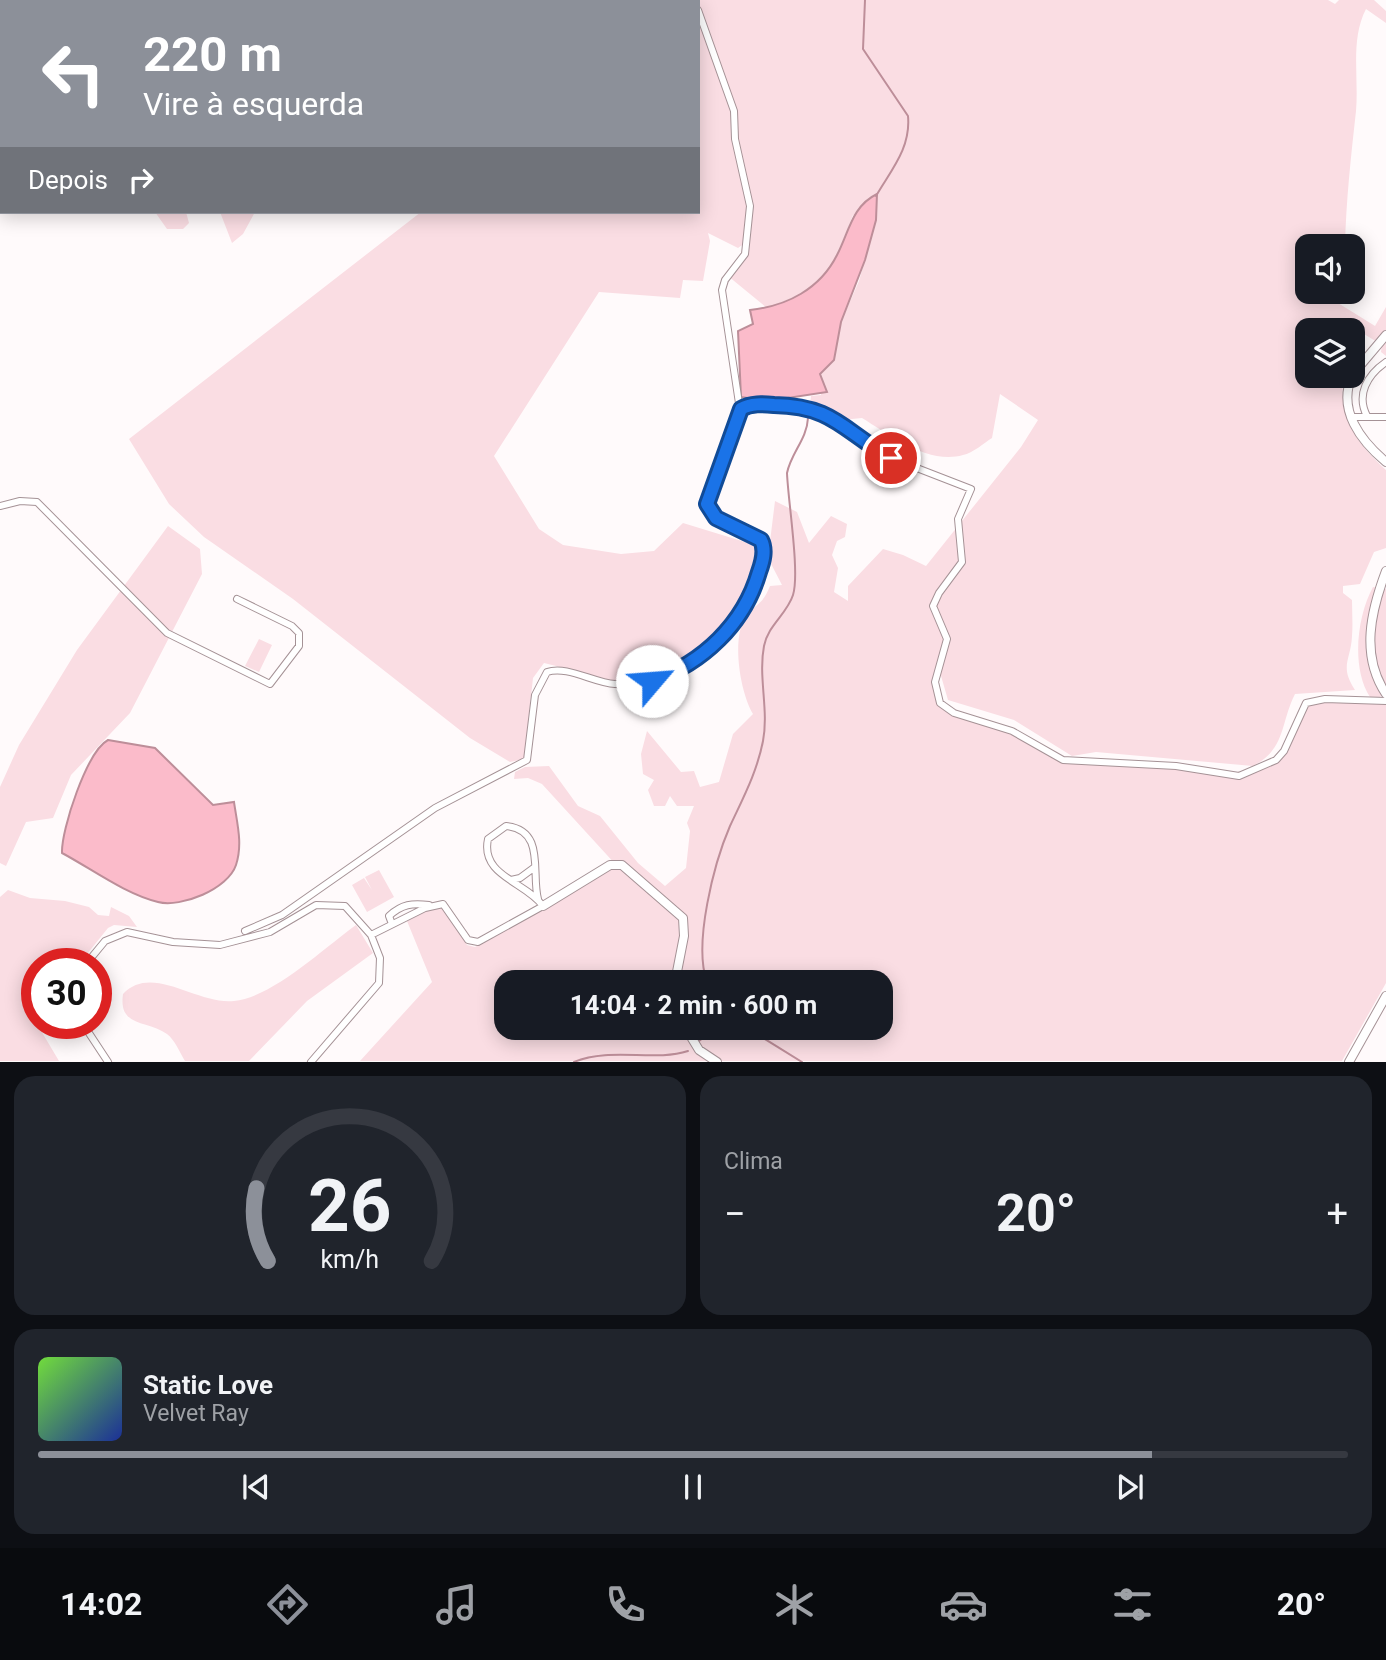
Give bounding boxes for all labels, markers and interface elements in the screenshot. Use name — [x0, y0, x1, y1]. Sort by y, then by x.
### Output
text: 220 m — [143, 26, 282, 83]
icon: left — [28, 28, 119, 119]
text: Vire à esquerda — [143, 85, 364, 123]
icon: right — [122, 161, 160, 199]
text: Depois — [28, 165, 108, 195]
map controls — [1295, 234, 1365, 388]
button: sound — [1295, 234, 1365, 304]
button: layers — [1295, 318, 1365, 388]
pin — [861, 428, 921, 488]
icon: arrive — [872, 439, 910, 477]
position arrow — [615, 644, 689, 718]
speed limit sign: 30 — [21, 948, 112, 1039]
text: 14:04 · 2 min · 600 m — [570, 990, 817, 1020]
text: Clima — [724, 1148, 783, 1175]
text: 26 — [308, 1164, 392, 1250]
text: 20° — [996, 1183, 1076, 1244]
text: − — [724, 1192, 746, 1236]
text: + — [1326, 1192, 1348, 1236]
text: km/h — [321, 1245, 379, 1274]
text: Static Love — [143, 1370, 273, 1400]
text: Velvet Ray — [143, 1400, 249, 1427]
icon: previous — [237, 1468, 275, 1506]
icon: pause — [674, 1468, 712, 1506]
icon: next — [1111, 1468, 1149, 1506]
icon: directions — [263, 1580, 312, 1629]
icon: music — [432, 1580, 481, 1629]
icon: phone — [601, 1580, 650, 1629]
icon: climate — [770, 1580, 819, 1629]
icon: car — [939, 1580, 988, 1629]
icon: filters — [1108, 1580, 1157, 1629]
text: 14:02 — [60, 1585, 142, 1623]
text: 20° — [1277, 1585, 1326, 1623]

